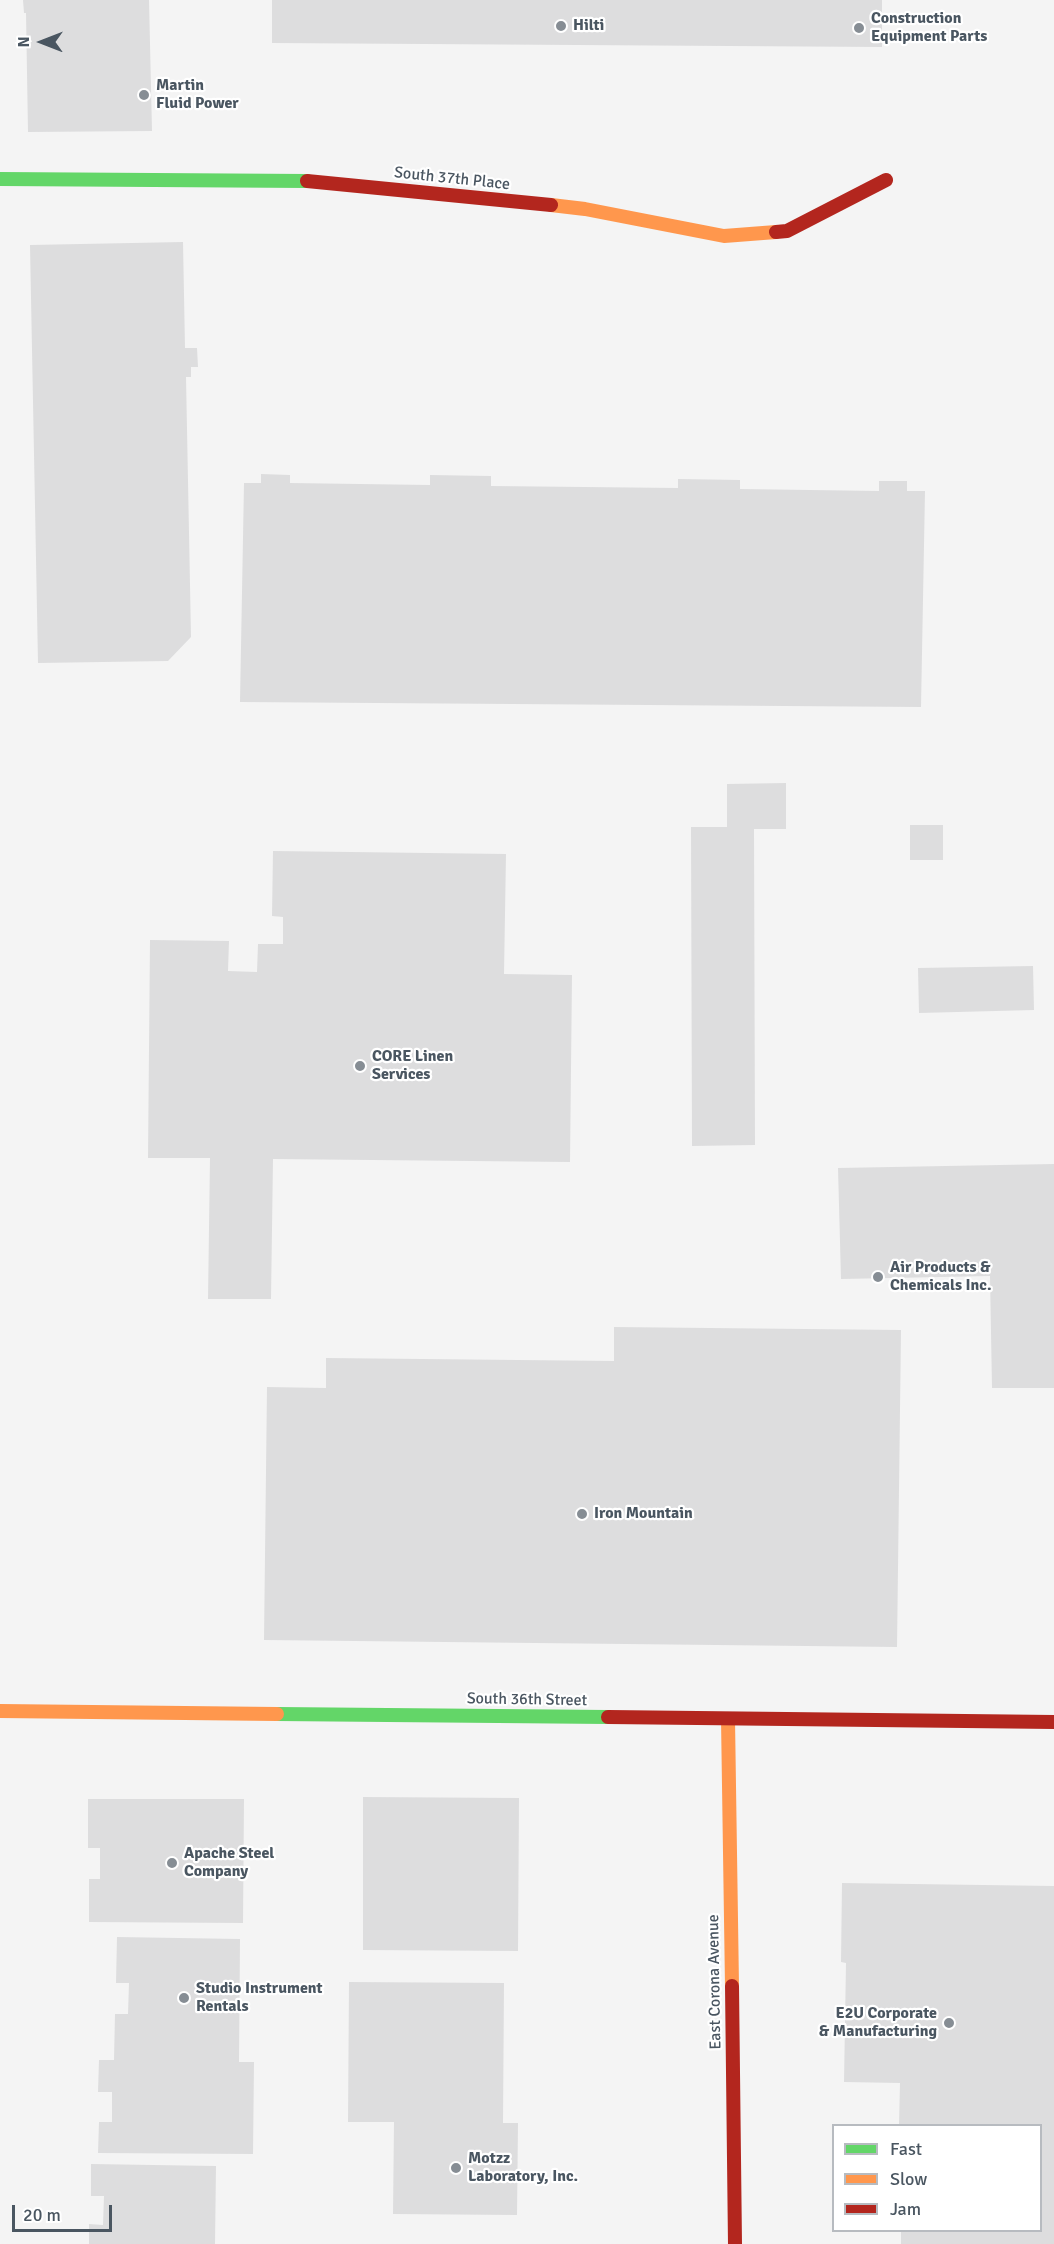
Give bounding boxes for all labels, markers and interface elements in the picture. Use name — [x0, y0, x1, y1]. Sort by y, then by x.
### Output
place label: Construction Equipment Parts — [871, 9, 987, 47]
north arrow — [12, 12, 72, 72]
place label: Hilti — [573, 16, 604, 36]
marker: Hilti — [554, 19, 568, 33]
marker: Construction Equipment Parts — [852, 21, 866, 35]
text: N — [14, 36, 34, 48]
place label: Martin Fluid Power — [156, 76, 239, 114]
marker: Martin Fluid Power — [137, 88, 151, 102]
street label: South 37th Place — [393, 163, 511, 195]
place label: CORE Linen Services — [372, 1047, 453, 1085]
marker: CORE Linen Services — [353, 1059, 367, 1073]
place label: Air Products & Chemicals Inc. — [890, 1258, 991, 1296]
marker: Air Products & Chemicals Inc. — [871, 1270, 885, 1284]
place label: Iron Mountain — [594, 1504, 693, 1524]
marker: Iron Mountain — [575, 1507, 589, 1521]
street label: South 36th Street — [467, 1689, 587, 1711]
place label: Apache Steel Company — [184, 1844, 274, 1882]
marker: Apache Steel Company — [165, 1856, 179, 1870]
street label: East Corona Avenue — [704, 1914, 726, 2050]
place label: Studio Instrument Rentals — [196, 1979, 323, 2017]
marker: Studio Instrument Rentals — [177, 1991, 191, 2005]
place label: E2U Corporate & Manufacturing — [819, 2004, 937, 2042]
marker: E2U Corporate & Manufacturing — [942, 2016, 956, 2030]
legend — [832, 2124, 1042, 2232]
text: Fast — [890, 2138, 922, 2160]
place label: Motzz Laboratory, Inc. — [468, 2149, 578, 2187]
marker: Motzz Laboratory, Inc. — [449, 2161, 463, 2175]
text: Slow — [890, 2168, 927, 2190]
scale bar — [15, 2193, 116, 2231]
text: Jam — [890, 2198, 921, 2220]
text: 20 m — [23, 2204, 61, 2226]

